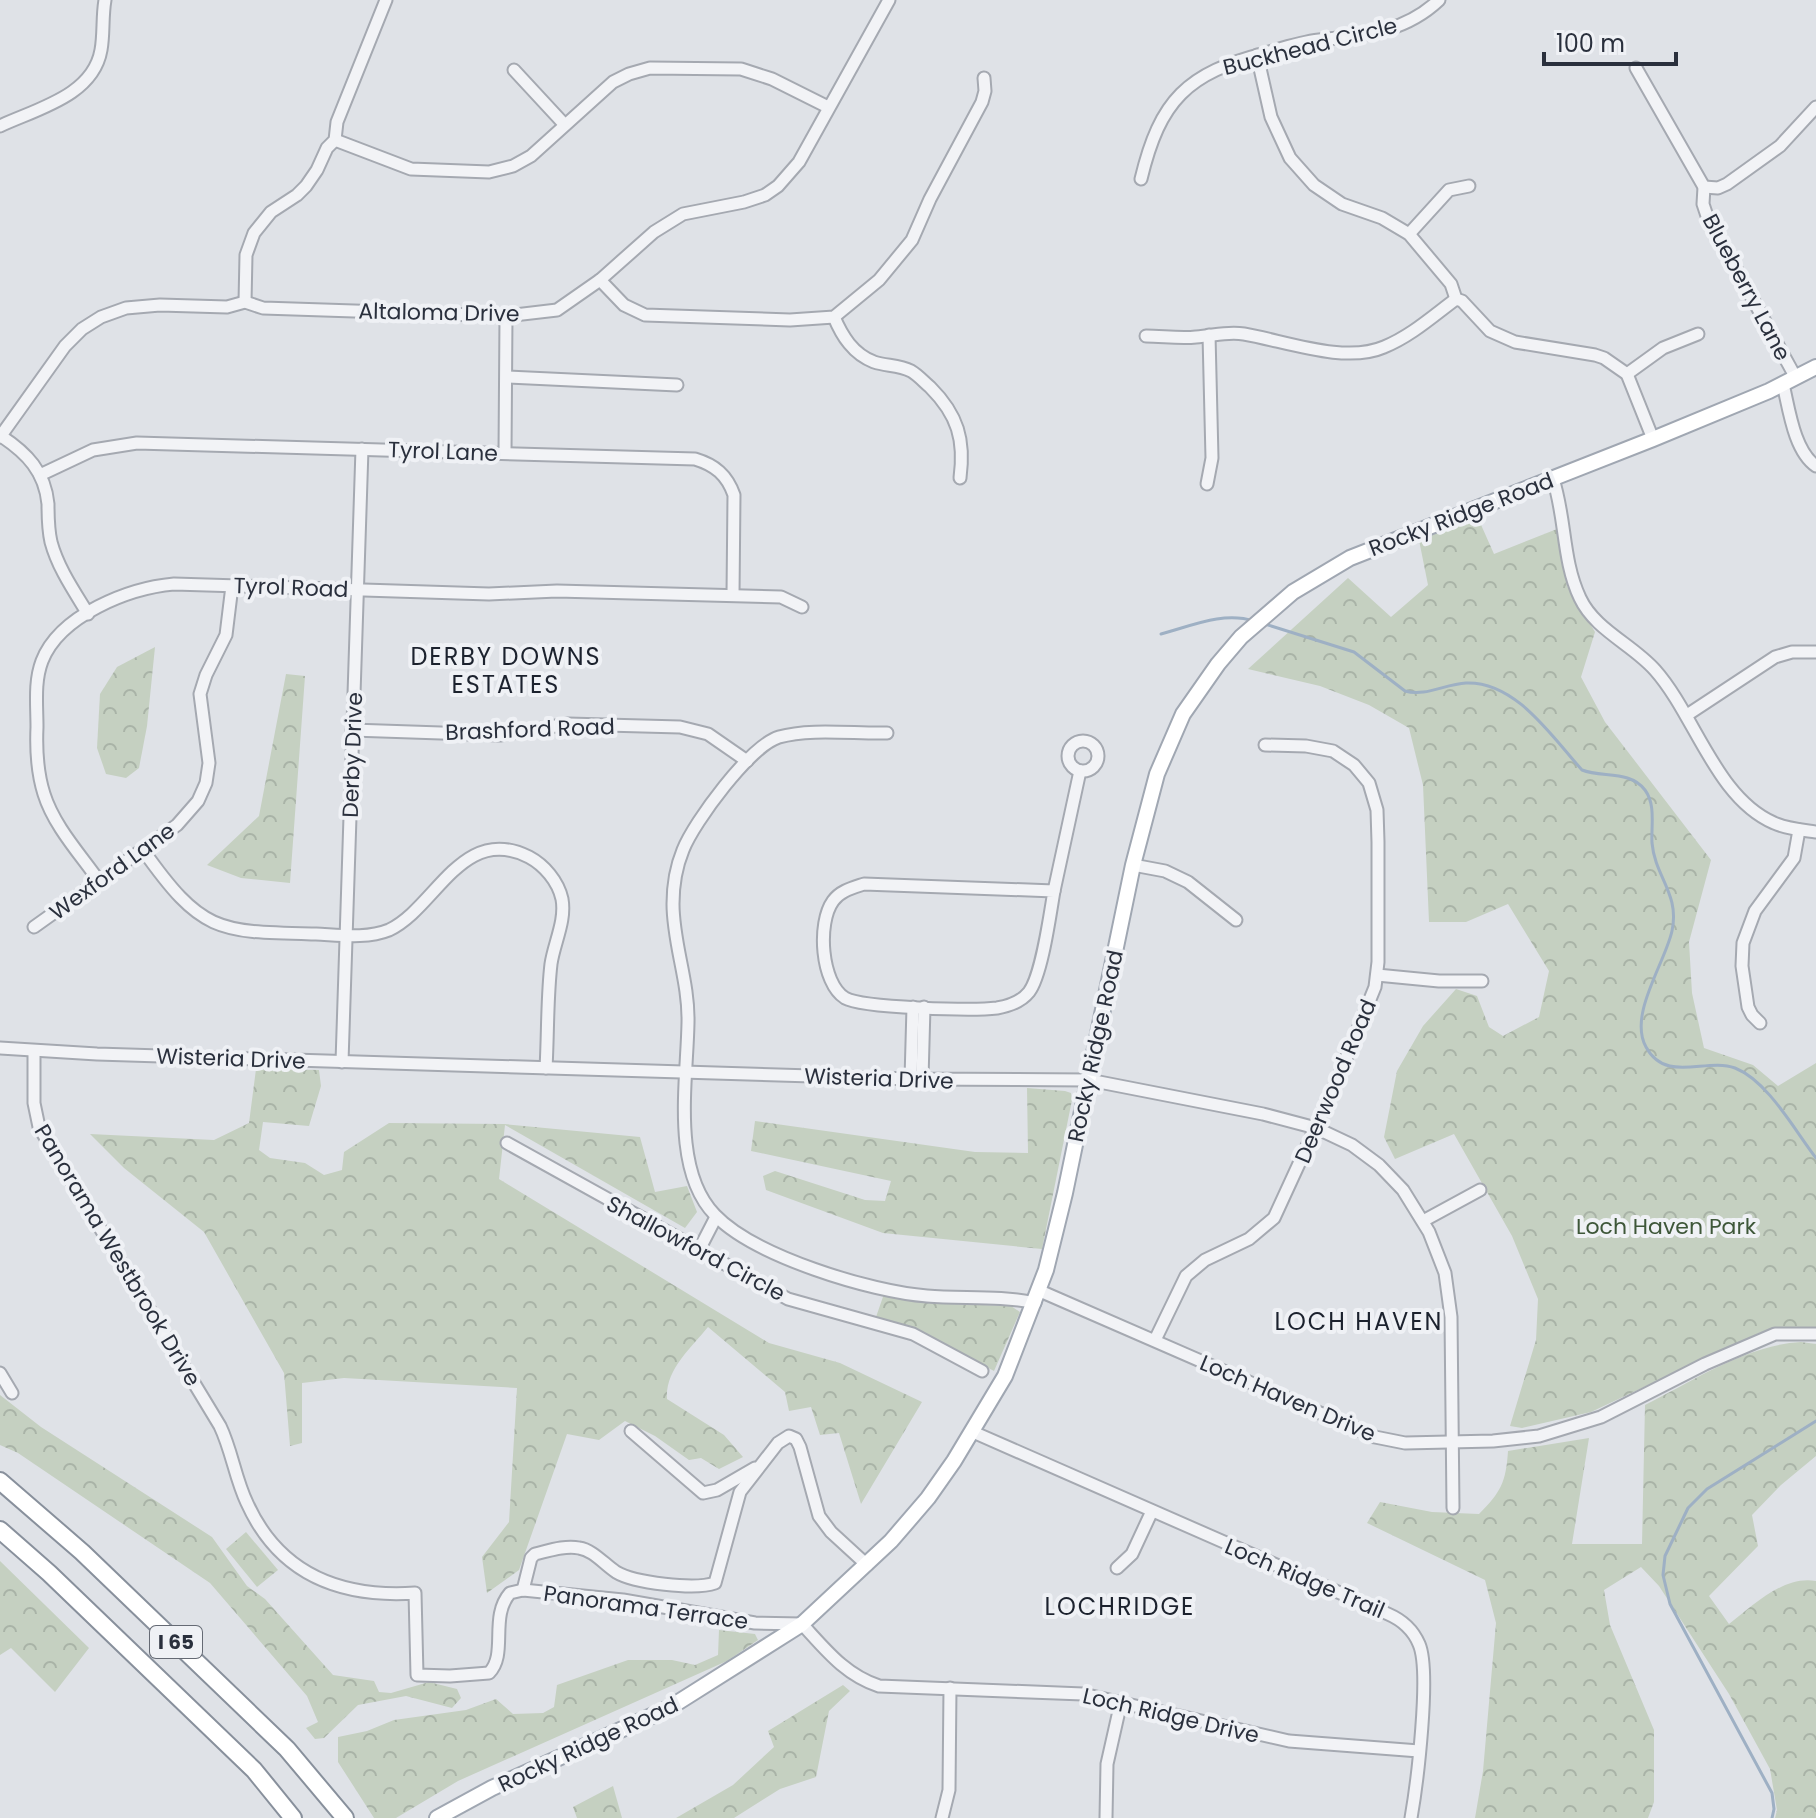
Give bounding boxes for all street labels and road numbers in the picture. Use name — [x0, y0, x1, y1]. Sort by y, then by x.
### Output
street label: Buckhead Circle — [1220, 10, 1401, 83]
street label: Blueberry Lane — [1695, 208, 1798, 366]
street label: Altaloma Drive — [358, 296, 520, 329]
street label: Tyrol Lane — [387, 434, 498, 469]
street label: Rocky Ridge Road — [1364, 465, 1558, 564]
street label: Tyrol Road — [233, 570, 349, 605]
street label: Derby Drive — [335, 692, 370, 818]
street label: Brashford Road — [445, 711, 615, 748]
street label: Wexford Lane — [43, 815, 181, 927]
street label: Rocky Ridge Road — [1060, 947, 1131, 1145]
street label: Deerwood Road — [1287, 995, 1384, 1168]
street label: Wisteria Drive — [156, 1040, 306, 1077]
street label: Wisteria Drive — [804, 1060, 954, 1097]
street label: Panorama Westbrook Drive — [27, 1118, 208, 1392]
street label: Shallowford Circle — [601, 1188, 790, 1309]
street label: Loch Haven Drive — [1195, 1347, 1380, 1449]
street label: Loch Ridge Trail — [1220, 1531, 1389, 1626]
street label: Panorama Terrace — [542, 1578, 750, 1637]
road number: I 65 — [150, 1626, 202, 1658]
street label: Loch Ridge Drive — [1080, 1680, 1262, 1751]
street label: Rocky Ridge Road — [493, 1689, 683, 1800]

